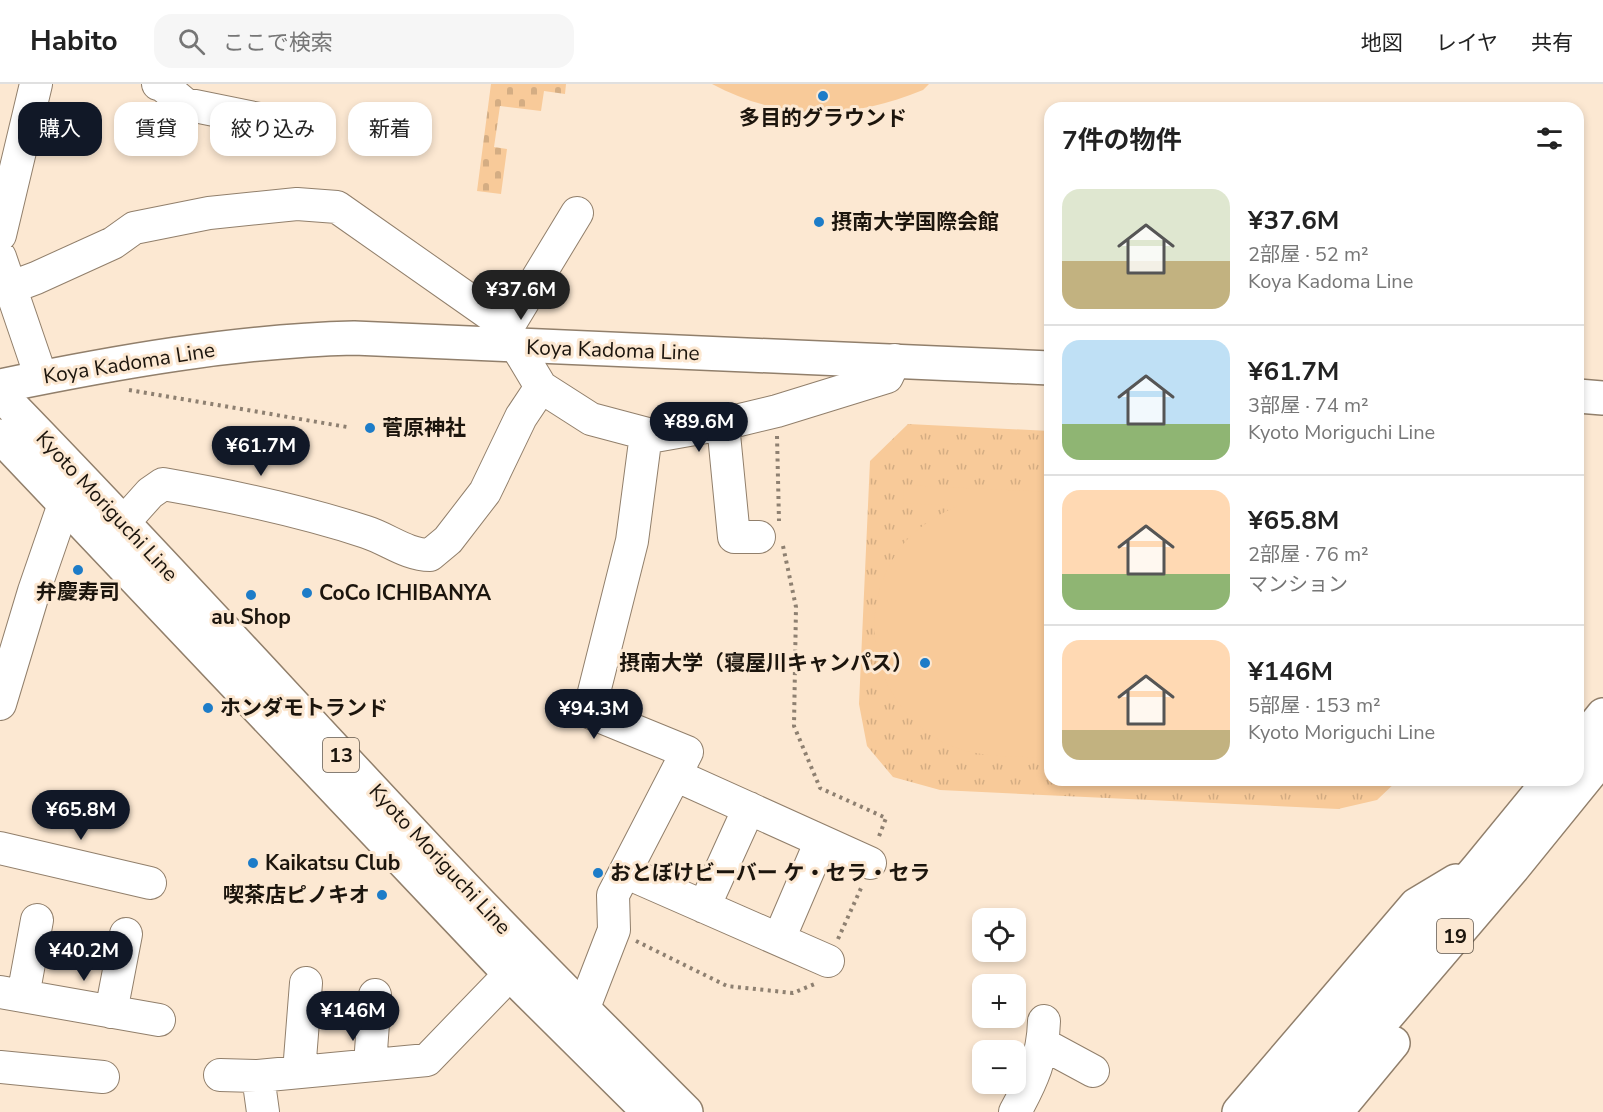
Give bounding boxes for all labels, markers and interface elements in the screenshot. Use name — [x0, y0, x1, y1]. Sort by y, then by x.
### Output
search box — [154, 14, 574, 68]
text: Habito — [30, 22, 118, 60]
icon: search — [175, 25, 208, 58]
text: ここで検索 — [223, 28, 333, 58]
text: 地図 — [1361, 29, 1403, 57]
text: レイヤ — [1436, 29, 1498, 57]
text: 共有 — [1531, 29, 1573, 57]
marker: 多目的グラウンド — [816, 89, 830, 103]
chip: 購入 — [18, 102, 102, 156]
chip: 賃貸 — [114, 102, 198, 156]
chip: 絞り込み — [210, 102, 336, 156]
chip: 新着 — [348, 102, 432, 156]
place label: 多目的グラウンド — [739, 104, 907, 132]
icon: filters — [1533, 122, 1566, 155]
text: 7件の物件 — [1062, 123, 1182, 158]
text: ¥37.6M — [1248, 203, 1339, 238]
place label: 摂南大学国際会館 — [831, 208, 999, 236]
icon: home — [1110, 213, 1182, 285]
marker: 摂南大学国際会館 — [812, 215, 826, 229]
text: 2部屋 · 52 m² — [1248, 241, 1369, 268]
text: Koya Kadoma Line — [1248, 268, 1413, 295]
pin: ¥37.6M — [472, 270, 570, 321]
text: ¥37.6M — [486, 276, 556, 303]
street label: Koya Kadoma Line — [526, 333, 700, 367]
street label: Koya Kadoma Line — [41, 336, 217, 390]
text: ¥61.7M — [1248, 354, 1339, 389]
icon: home — [1110, 364, 1182, 436]
text: 3部屋 · 74 m² — [1248, 392, 1369, 419]
pin: ¥89.6M — [650, 402, 748, 453]
text: ¥89.6M — [664, 408, 734, 435]
place label: 菅原神社 — [382, 414, 466, 442]
text: Kyoto Moriguchi Line — [1248, 419, 1435, 446]
marker: 菅原神社 — [363, 421, 377, 435]
street label: Kyoto Moriguchi Line — [30, 425, 184, 587]
pin: ¥61.7M — [212, 426, 310, 477]
text: ¥61.7M — [226, 432, 296, 459]
text: ¥65.8M — [1248, 503, 1339, 538]
icon: home — [1110, 514, 1182, 586]
text: 2部屋 · 76 m² — [1248, 541, 1369, 568]
marker: 弁慶寿司 — [71, 563, 85, 577]
text: マンション — [1248, 571, 1348, 598]
place label: 弁慶寿司 — [36, 578, 120, 606]
place label: CoCo ICHIBANYA — [319, 579, 491, 607]
marker: CoCo ICHIBANYA — [300, 586, 314, 600]
marker: au Shop — [244, 588, 258, 602]
place label: au Shop — [211, 603, 291, 631]
place label: 摂南大学（寝屋川キャンパス） — [619, 649, 913, 677]
text: ¥146M — [1248, 654, 1333, 689]
marker: 摂南大学（寝屋川キャンパス） — [918, 656, 932, 670]
icon: home — [1110, 664, 1182, 736]
pin: ¥94.3M — [545, 689, 643, 740]
text: 5部屋 · 153 m² — [1248, 692, 1381, 719]
place label: ホンダモトランド — [220, 694, 388, 722]
text: ¥94.3M — [559, 695, 629, 722]
marker: ホンダモトランド — [201, 701, 215, 715]
text: Kyoto Moriguchi Line — [1248, 719, 1435, 746]
road number: 13 — [323, 738, 359, 772]
street label: Kyoto Moriguchi Line — [363, 778, 517, 940]
pin: ¥65.8M — [32, 790, 130, 841]
text: ¥65.8M — [46, 796, 116, 823]
place label: Kaikatsu Club — [265, 849, 400, 877]
marker: Kaikatsu Club — [246, 856, 260, 870]
place label: おとぼけビーバー ケ・セラ・セラ — [610, 859, 930, 887]
marker: おとぼけビーバー ケ・セラ・セラ — [591, 866, 605, 880]
place label: 喫茶店ピノキオ — [223, 881, 370, 909]
marker: 喫茶店ピノキオ — [375, 888, 389, 902]
map controls — [972, 908, 1026, 1094]
button: locate — [972, 908, 1026, 962]
road number: 19 — [1437, 919, 1473, 953]
pin: ¥40.2M — [35, 931, 133, 982]
text: ¥40.2M — [49, 937, 119, 964]
button: + — [972, 974, 1026, 1028]
pin: ¥146M — [311, 991, 395, 1042]
text: ¥146M — [320, 997, 386, 1024]
button: − — [972, 1040, 1026, 1094]

